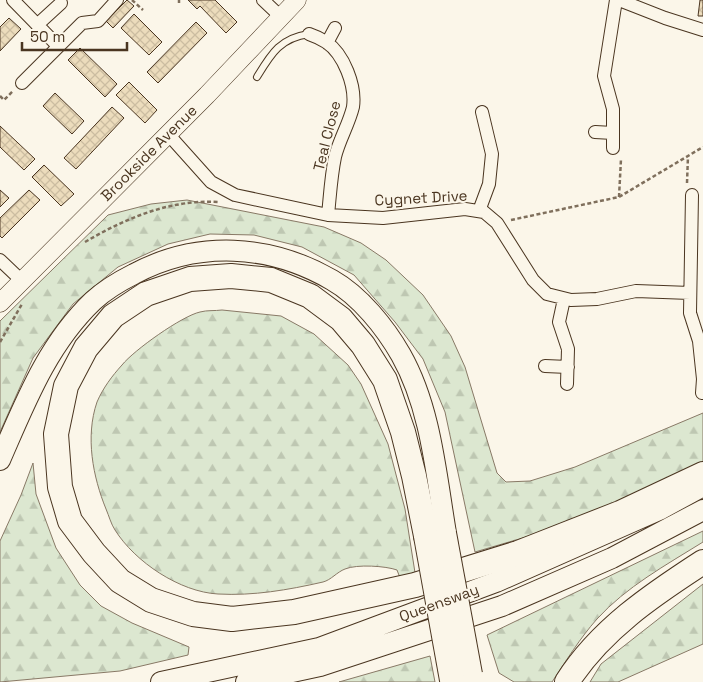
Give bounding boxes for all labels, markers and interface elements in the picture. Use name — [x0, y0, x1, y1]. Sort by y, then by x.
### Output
scale bar — [22, 20, 128, 52]
text: 50 m — [30, 27, 65, 46]
street label: Teal Close — [309, 99, 344, 173]
street label: Brookside Avenue — [97, 100, 201, 205]
street label: Cygnet Drive — [374, 186, 468, 209]
street label: Queensway — [396, 579, 481, 626]

